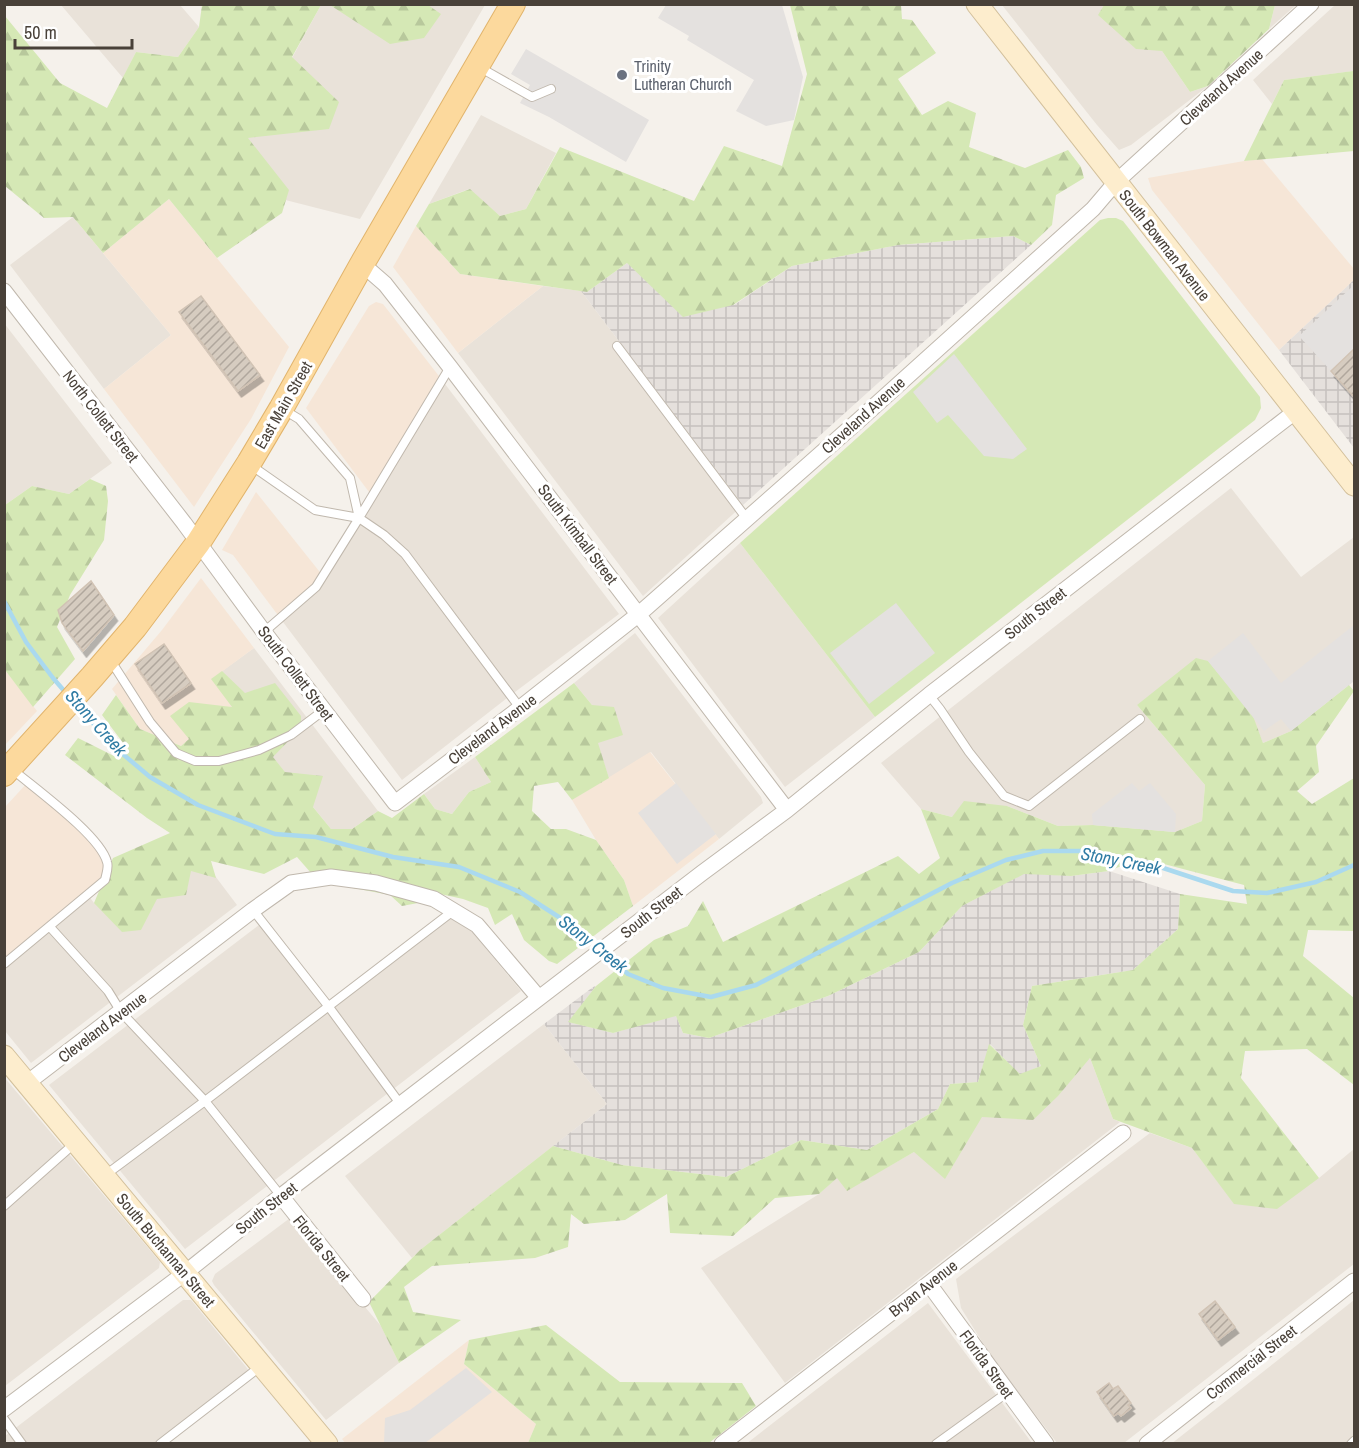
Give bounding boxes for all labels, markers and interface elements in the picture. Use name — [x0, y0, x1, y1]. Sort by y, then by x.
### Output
scale bar — [15, 12, 132, 50]
text: 50 m — [24, 20, 57, 45]
street label: Cleveland Avenue — [1174, 44, 1268, 130]
place label: Trinity Lutheran Church — [634, 55, 732, 95]
marker: Trinity Lutheran Church — [615, 68, 629, 82]
street label: South Bowman Avenue — [1114, 185, 1216, 305]
street label: East Main Street — [249, 357, 317, 453]
street label: North Collett Street — [58, 365, 144, 467]
street label: Cleveland Avenue — [816, 372, 910, 458]
street label: South Kimball Street — [533, 479, 623, 589]
street label: South Street — [999, 582, 1071, 644]
street label: South Collett Street — [253, 621, 339, 725]
water label: Stony Creek — [60, 684, 133, 762]
street label: Cleveland Avenue — [443, 688, 541, 770]
water label: Stony Creek — [1079, 840, 1164, 881]
street label: South Street — [615, 881, 687, 943]
water label: Stony Creek — [554, 909, 633, 979]
street label: Cleveland Avenue — [53, 986, 151, 1068]
street label: South Street — [230, 1177, 302, 1239]
street label: South Buchannan Street — [112, 1188, 221, 1312]
street label: Florida Street — [288, 1210, 356, 1286]
street label: Bryan Avenue — [884, 1254, 962, 1322]
street label: Commercial Street — [1201, 1319, 1301, 1404]
street label: Florida Street — [955, 1325, 1019, 1403]

